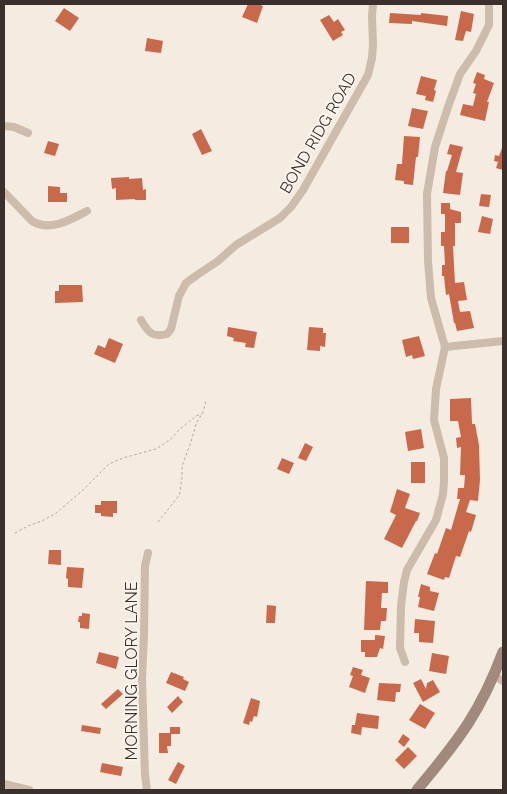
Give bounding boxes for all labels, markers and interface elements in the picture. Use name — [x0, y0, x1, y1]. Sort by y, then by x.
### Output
street label: BOND RIDG ROAD — [276, 69, 360, 197]
street label: MORNING GLORY LANE — [122, 581, 141, 761]

